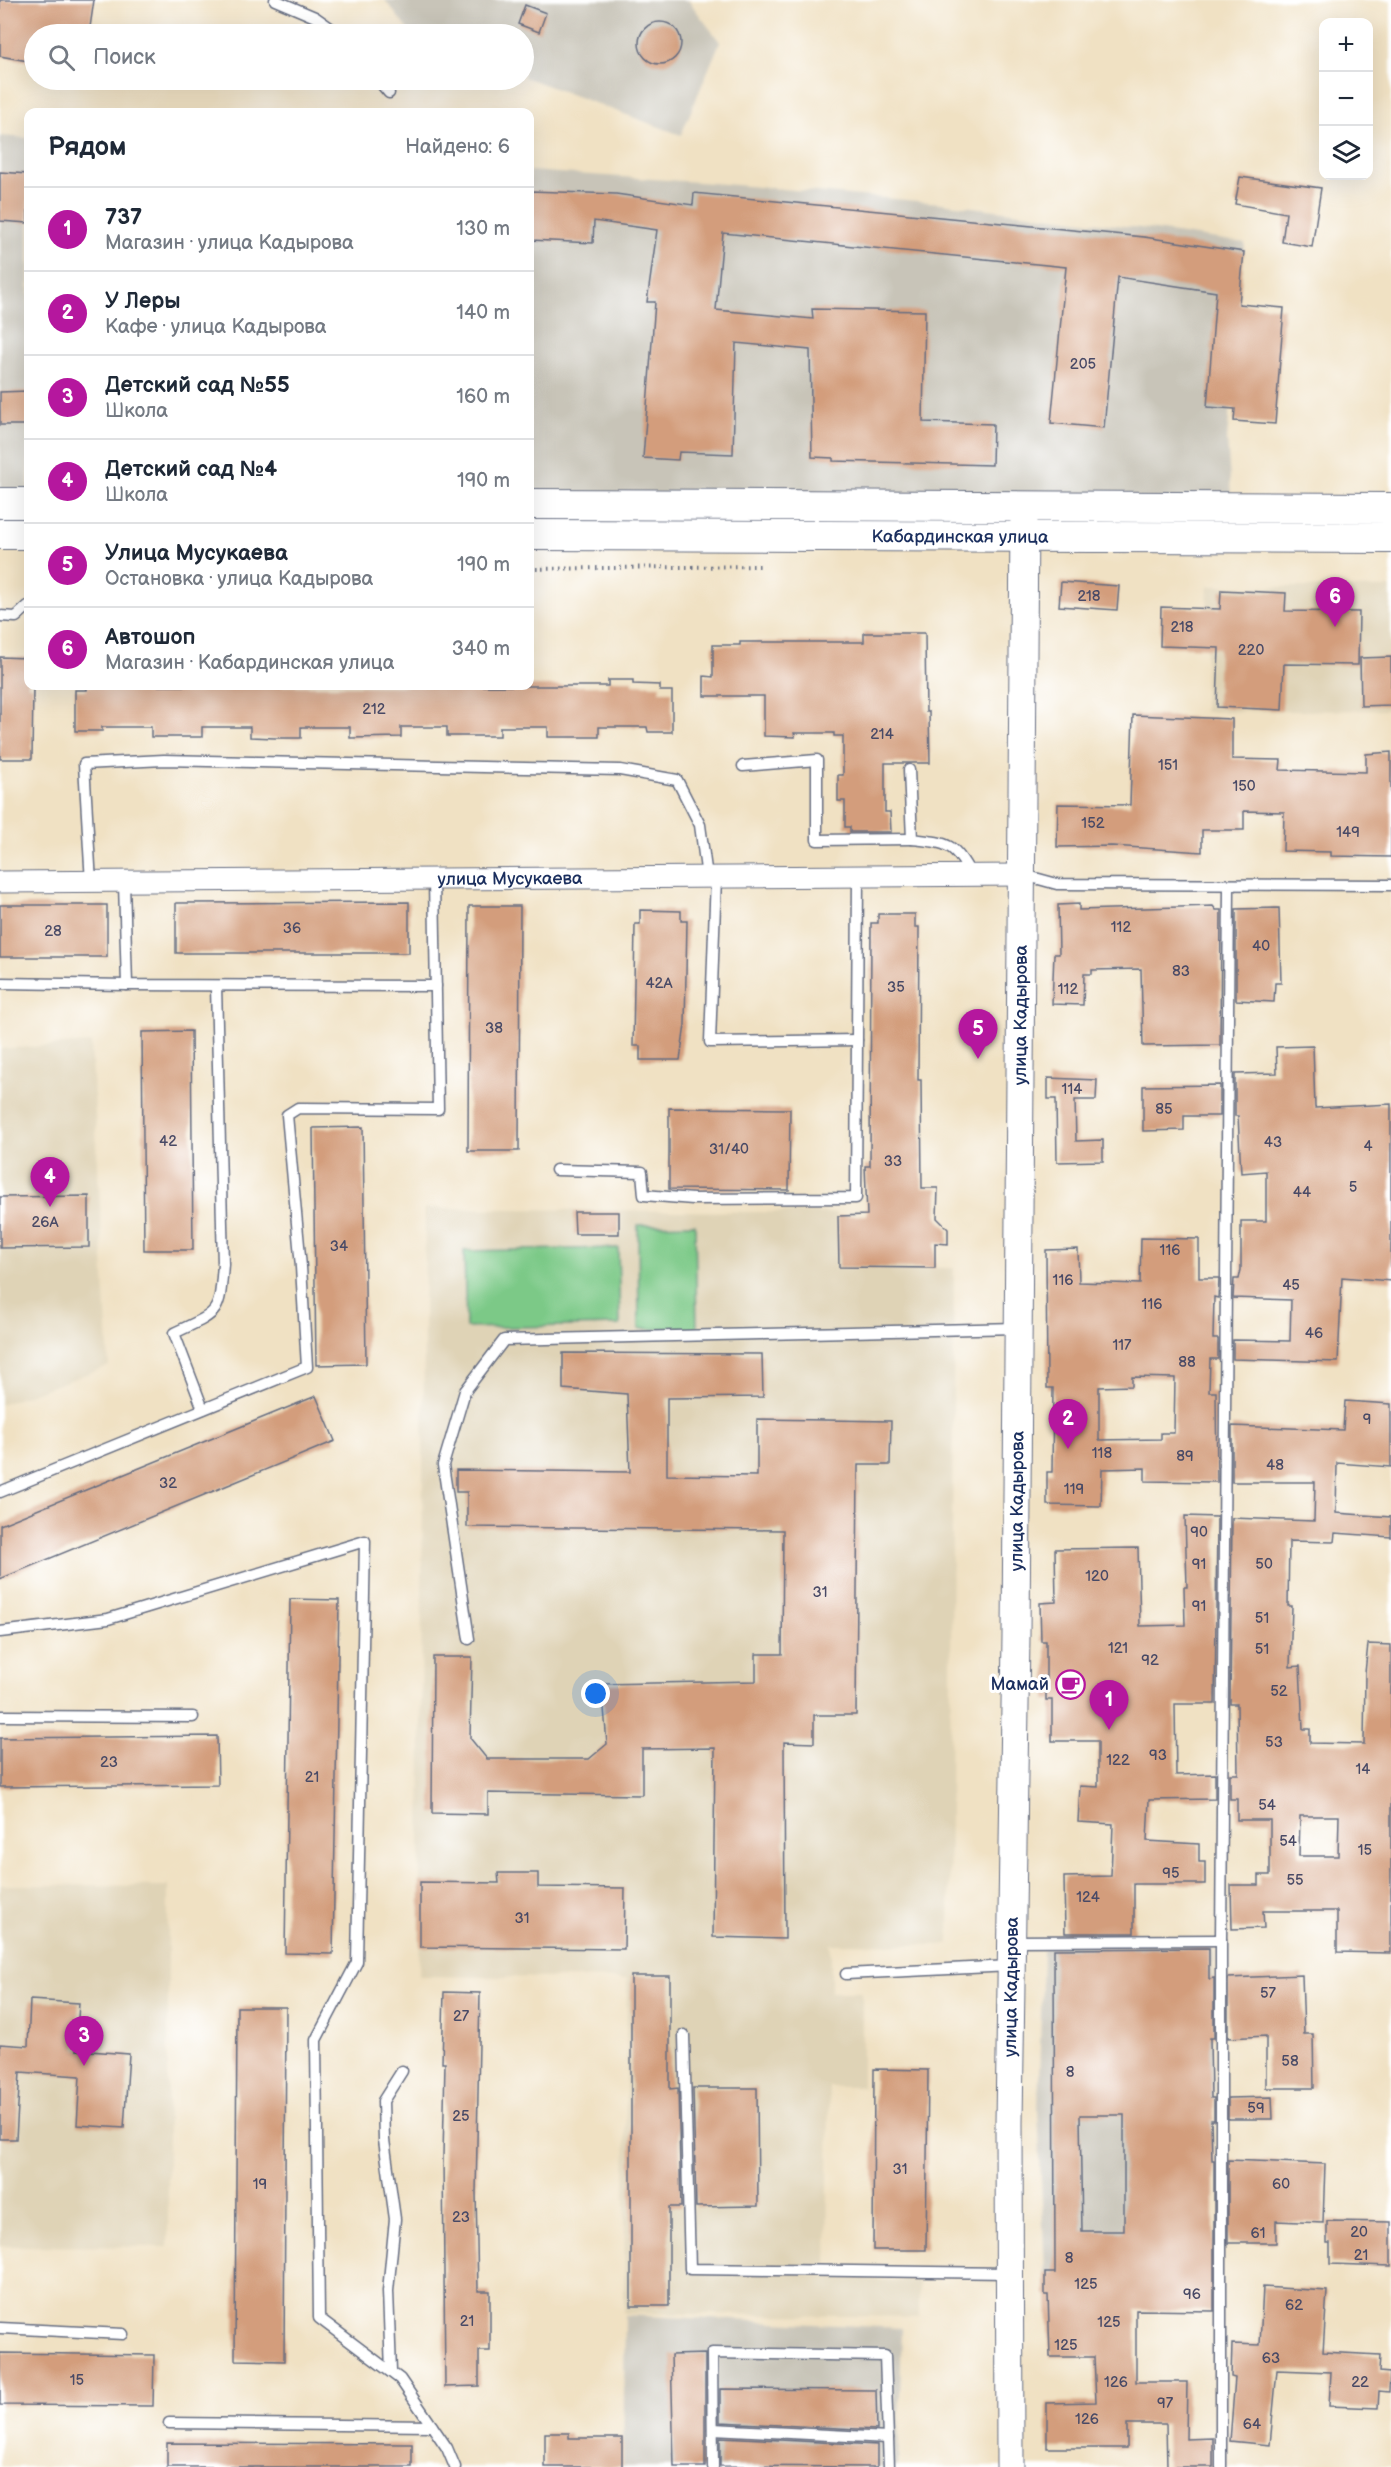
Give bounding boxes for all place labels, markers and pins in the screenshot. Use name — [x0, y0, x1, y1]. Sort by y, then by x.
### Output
pin: 6 — [1316, 578, 1354, 627]
pin: 5 — [958, 1010, 998, 1059]
pin: 4 — [31, 1158, 70, 1207]
pin: 2 — [1048, 1400, 1088, 1449]
cafe icon: Мамай — [1054, 1668, 1086, 1700]
place label: Мамай — [991, 1674, 1049, 1695]
pin: 1 — [1090, 1680, 1128, 1730]
pin: 3 — [64, 2016, 104, 2066]

